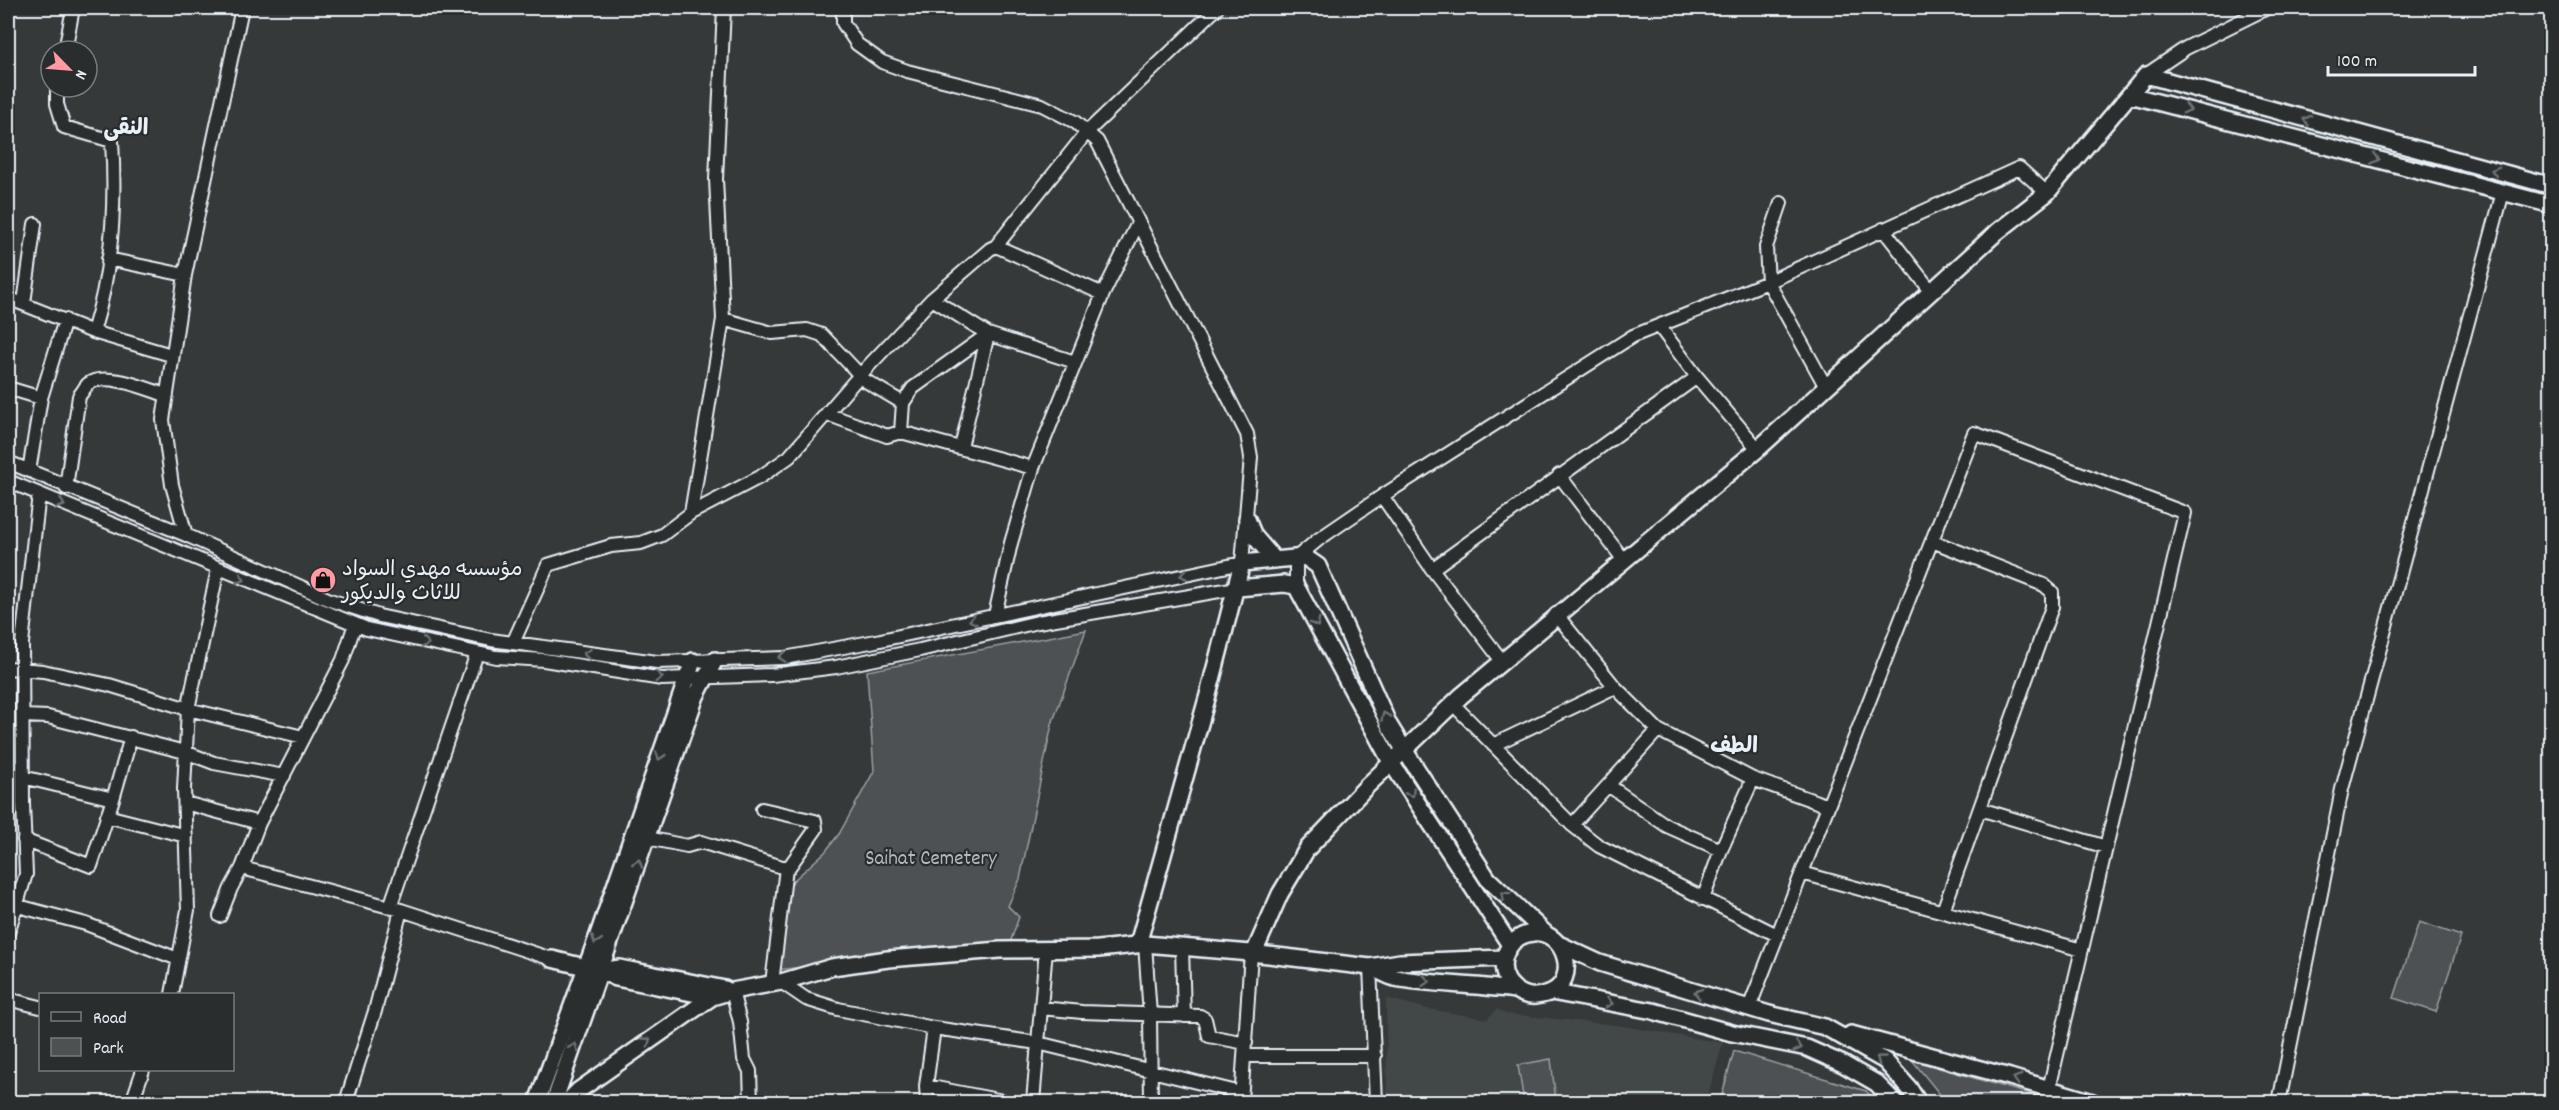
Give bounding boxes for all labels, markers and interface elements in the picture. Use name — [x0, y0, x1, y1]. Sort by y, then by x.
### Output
north arrow — [39, 39, 99, 99]
scale bar — [2328, 39, 2475, 77]
text: 100 m — [2337, 50, 2377, 75]
text: N — [68, 66, 92, 83]
one-way arrow — [2182, 102, 2192, 115]
district label: النقى — [104, 114, 148, 145]
one-way arrow — [2302, 115, 2313, 127]
one-way arrow — [2370, 152, 2381, 164]
one-way arrow — [2490, 166, 2501, 178]
one-way arrow — [55, 497, 66, 509]
place label: مؤسسه مهدي السواد للاثاث والديكور — [340, 556, 522, 610]
shop icon: مؤسسه مهدي السواد للاثاث والديكور — [308, 565, 338, 595]
one-way arrow — [1180, 568, 1190, 581]
one-way arrow — [235, 572, 246, 584]
one-way arrow — [968, 613, 978, 626]
one-way arrow — [1309, 616, 1320, 627]
one-way arrow — [420, 635, 430, 648]
one-way arrow — [583, 648, 592, 661]
one-way arrow — [777, 650, 786, 663]
one-way arrow — [655, 671, 664, 684]
one-way arrow — [1380, 711, 1392, 722]
district label: الطف — [1710, 732, 1758, 763]
one-way arrow — [655, 750, 667, 761]
one-way arrow — [1404, 786, 1415, 797]
park label: Saihat Cemetery — [865, 845, 997, 875]
one-way arrow — [631, 859, 644, 869]
one-way arrow — [1501, 891, 1512, 902]
one-way arrow — [590, 935, 603, 945]
one-way arrow — [1422, 974, 1431, 987]
one-way arrow — [1693, 988, 1704, 1000]
legend — [39, 993, 234, 1071]
one-way arrow — [1603, 996, 1613, 1009]
text: Road — [93, 1007, 127, 1032]
text: Park — [93, 1037, 124, 1062]
one-way arrow — [641, 1038, 652, 1049]
one-way arrow — [1793, 1039, 1803, 1052]
one-way arrow — [566, 1043, 579, 1053]
one-way arrow — [1875, 1055, 1886, 1066]
one-way arrow — [2012, 1074, 2023, 1086]

